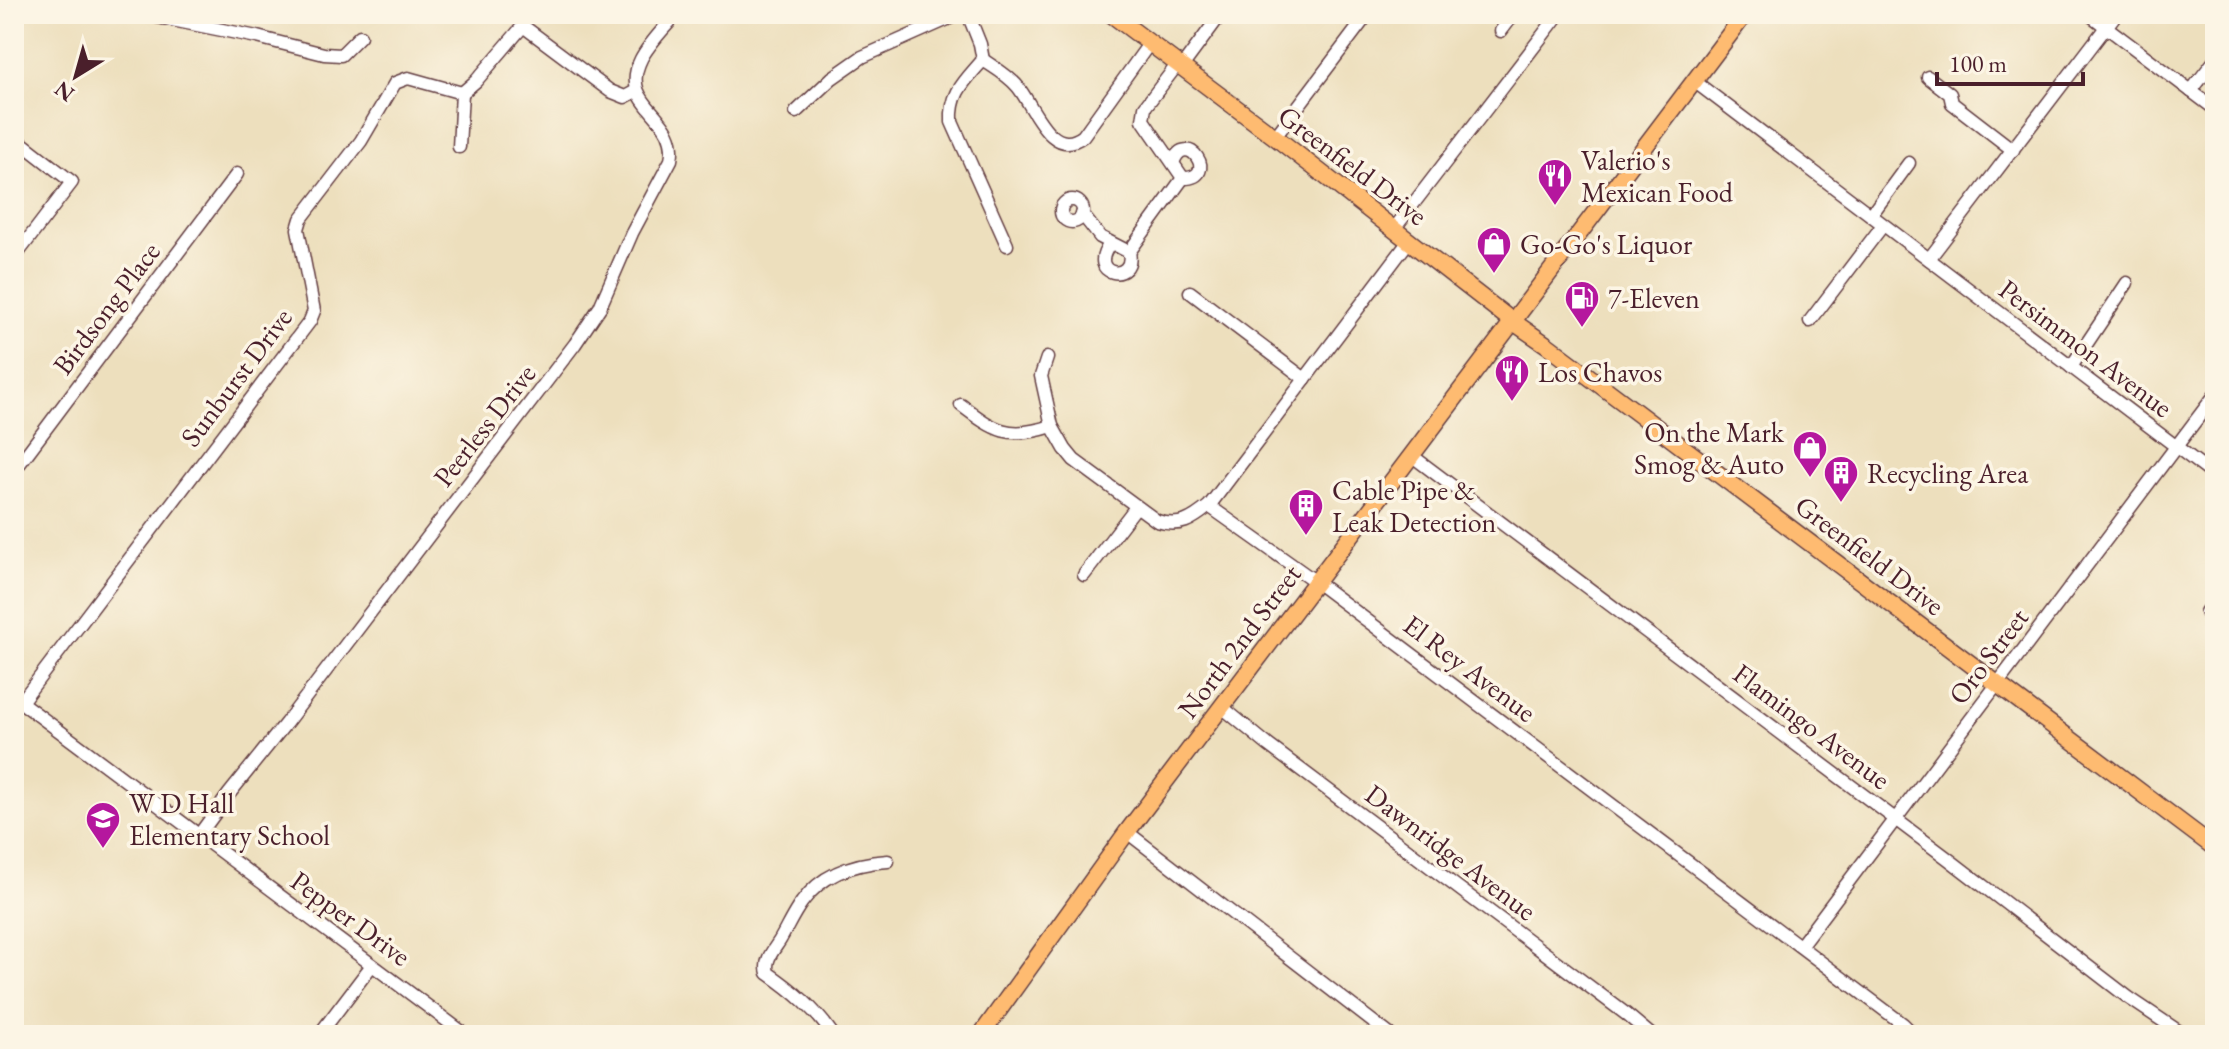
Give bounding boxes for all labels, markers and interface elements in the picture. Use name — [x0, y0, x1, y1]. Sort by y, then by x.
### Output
north arrow — [36, 36, 116, 116]
scale bar — [1937, 36, 2083, 86]
text: 100 m — [1949, 48, 2007, 79]
text: N — [48, 75, 80, 109]
street label: Greenfield Drive — [1271, 97, 1435, 233]
place label: Valerio's Mexican Food — [1581, 142, 1734, 210]
restaurant icon: Valerio's Mexican Food — [1536, 157, 1574, 207]
shop icon: Go-Go's Liquor — [1475, 225, 1513, 275]
place label: Go-Go's Liquor — [1520, 226, 1693, 262]
street label: Birdsong Place — [44, 234, 168, 382]
street label: Persimmon Avenue — [1992, 271, 2180, 425]
fuel station icon: 7-Eleven — [1563, 279, 1601, 329]
place label: 7-Eleven — [1608, 280, 1700, 316]
street label: Sunburst Drive — [172, 300, 300, 453]
restaurant icon: Los Chavos — [1493, 353, 1531, 403]
place label: Los Chavos — [1538, 354, 1662, 390]
street label: Peerless Drive — [425, 356, 543, 494]
place label: On the Mark Smog & Auto — [1634, 414, 1785, 482]
shop icon: On the Mark Smog & Auto — [1791, 429, 1829, 479]
building icon: Recycling Area — [1822, 454, 1860, 504]
place label: Recycling Area — [1867, 455, 2029, 491]
place label: Cable Pipe & Leak Detection — [1332, 472, 1497, 540]
building icon: Cable Pipe & Leak Detection — [1287, 487, 1325, 537]
street label: Greenfield Drive — [1788, 487, 1952, 623]
street label: North 2nd Street — [1169, 557, 1309, 725]
street label: Oro Street — [1940, 600, 2036, 711]
street label: El Rey Avenue — [1396, 606, 1544, 730]
street label: Flamingo Avenue — [1726, 655, 1898, 797]
street label: Dawnridge Avenue — [1358, 776, 1544, 928]
place label: W D Hall Elementary School — [129, 785, 330, 853]
school or university icon: W D Hall Elementary School — [84, 800, 122, 850]
street label: Pepper Drive — [284, 862, 418, 974]

